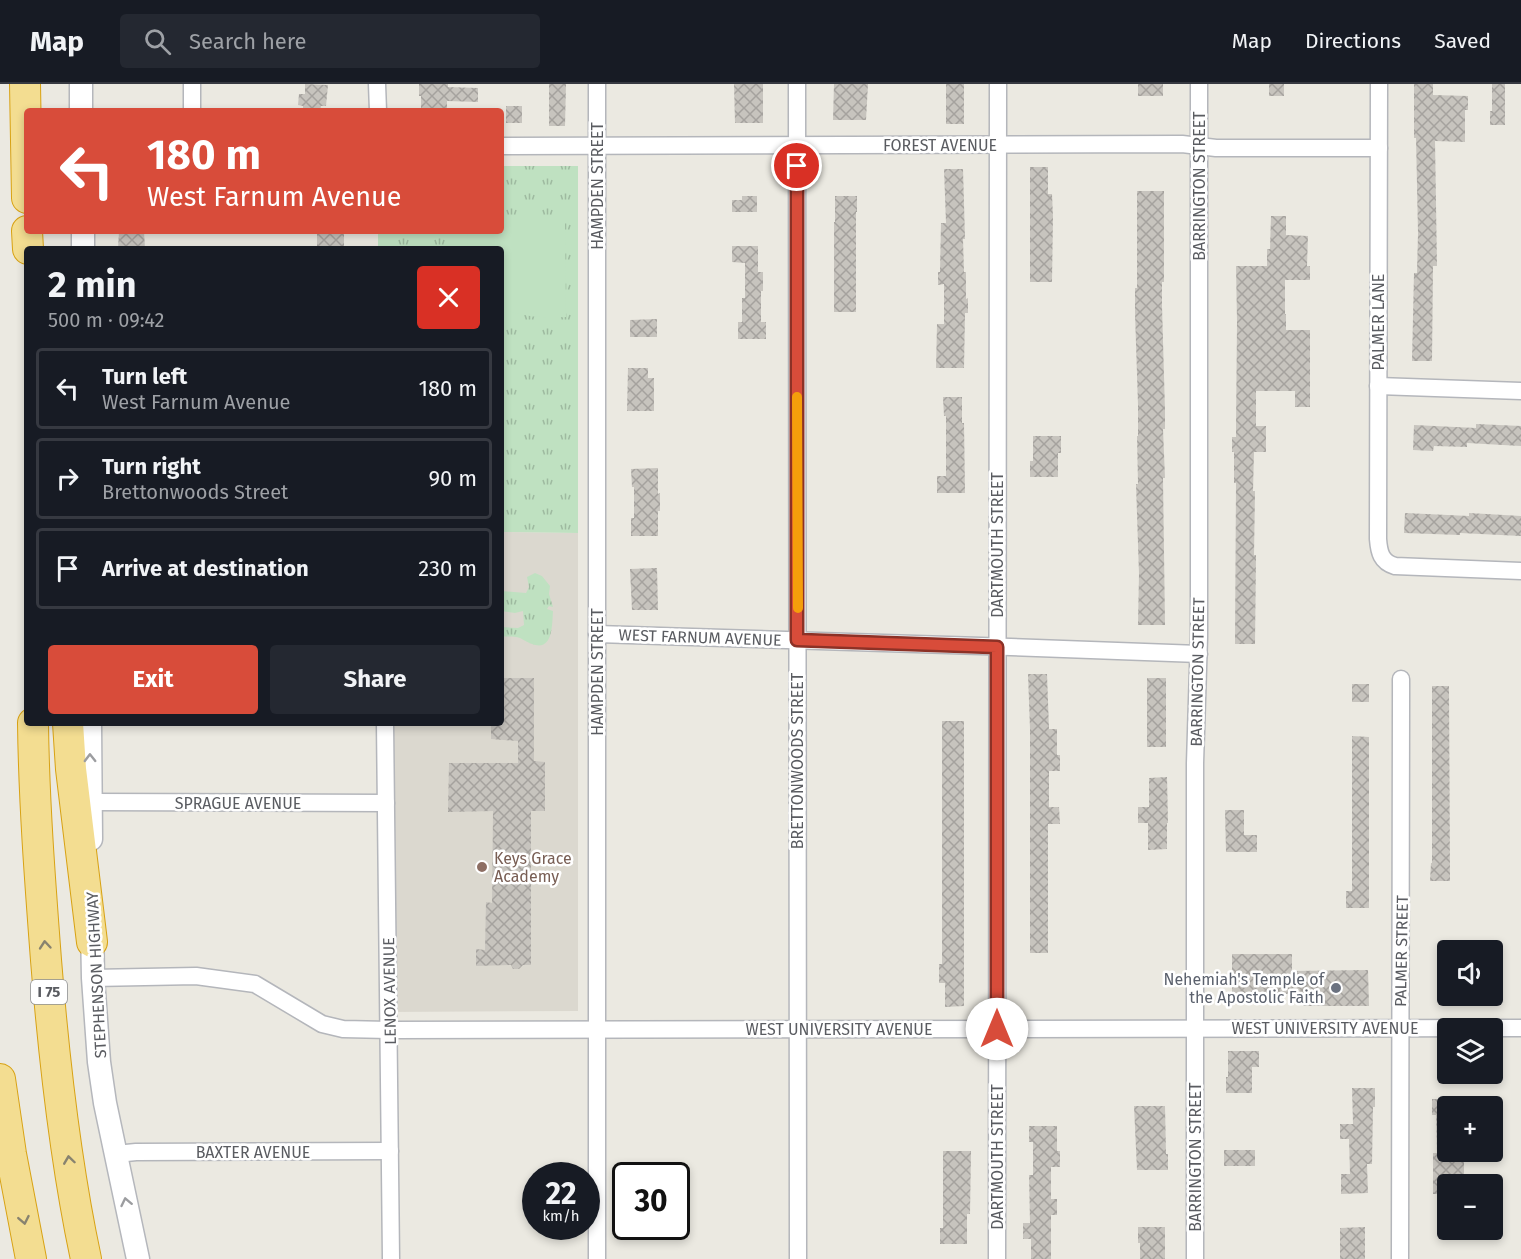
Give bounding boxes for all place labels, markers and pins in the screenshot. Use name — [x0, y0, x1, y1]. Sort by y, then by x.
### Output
pin — [771, 140, 822, 191]
place label: Keys Grace Academy — [494, 849, 572, 886]
marker: Keys Grace Academy — [475, 860, 489, 874]
place label: Nehemiah's Temple of the Apostolic Faith — [1163, 970, 1326, 1007]
marker: Nehemiah's Temple of the Apostolic Faith — [1329, 981, 1343, 995]

